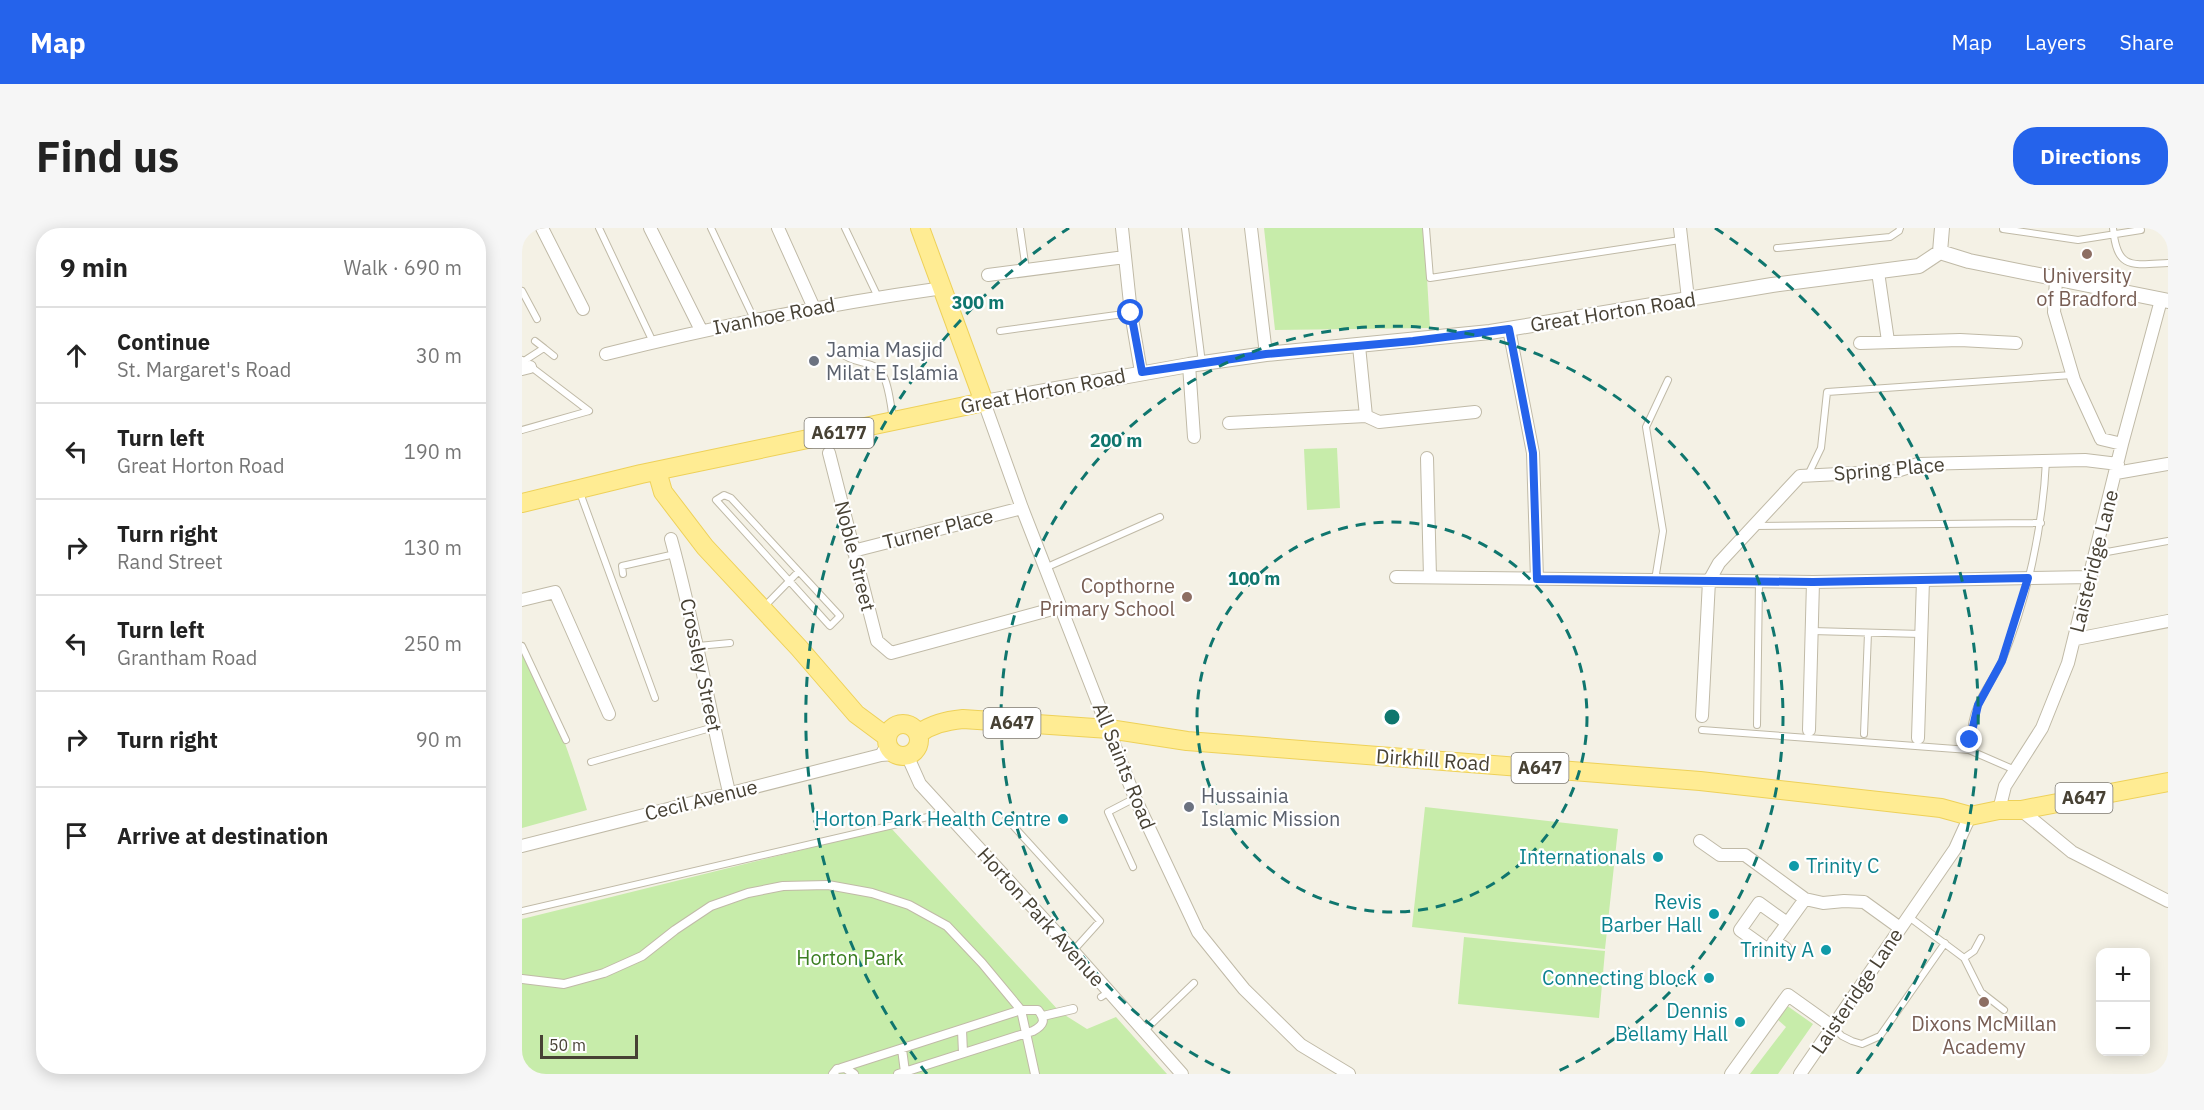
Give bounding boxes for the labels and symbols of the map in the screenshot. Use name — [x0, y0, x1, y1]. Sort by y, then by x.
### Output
marker: University of Bradford — [2080, 247, 2094, 261]
place label: University of Bradford — [2036, 262, 2138, 312]
street label: Great Horton Road — [1528, 285, 1698, 338]
street label: Ivanhoe Road — [710, 290, 837, 341]
text: 300 m — [952, 291, 1004, 314]
route start — [1117, 299, 1143, 325]
place label: Jamia Masjid Milat E Islamia — [826, 336, 959, 386]
marker: Jamia Masjid Milat E Islamia — [807, 354, 821, 368]
street label: Great Horton Road — [958, 361, 1128, 420]
road number: A6177 — [804, 418, 874, 448]
text: 200 m — [1090, 429, 1142, 452]
street label: Spring Place — [1832, 450, 1946, 487]
street label: Laisteridge Lane — [2063, 487, 2124, 635]
street label: Noble Street — [829, 498, 882, 614]
street label: Turner Place — [880, 502, 996, 555]
text: 100 m — [1228, 567, 1280, 590]
place label: Copthorne Primary School — [1039, 572, 1175, 622]
marker: Copthorne Primary School — [1180, 590, 1194, 604]
street label: Crossley Street — [674, 596, 729, 734]
street label: All Saints Road — [1087, 698, 1162, 833]
centre of rings — [1382, 707, 1402, 727]
road number: A647 — [984, 708, 1040, 738]
route end — [1956, 726, 1982, 752]
street label: Dirkhill Road — [1375, 742, 1491, 777]
road number: A647 — [1512, 753, 1568, 783]
street label: Cecil Avenue — [642, 772, 760, 827]
place label: Hussainia Islamic Mission — [1201, 782, 1340, 832]
road number: A647 — [2056, 783, 2112, 813]
marker: Hussainia Islamic Mission — [1182, 800, 1196, 814]
place label: Horton Park Health Centre — [815, 805, 1051, 832]
marker: Horton Park Health Centre — [1056, 812, 1070, 826]
street label: Horton Park Avenue — [971, 841, 1111, 992]
place label: Internationals — [1519, 843, 1646, 870]
marker: Internationals — [1651, 850, 1665, 864]
place label: Trinity C — [1806, 852, 1879, 879]
marker: Trinity C — [1787, 859, 1801, 873]
place label: Revis Barber Hall — [1601, 888, 1702, 938]
marker: Revis Barber Hall — [1707, 907, 1721, 921]
street label: Laisteridge Lane — [1804, 923, 1909, 1059]
place label: Trinity A — [1740, 936, 1814, 963]
marker: Trinity A — [1819, 943, 1833, 957]
park label: Horton Park — [796, 944, 904, 971]
place label: Connecting block — [1542, 964, 1697, 991]
marker: Connecting block — [1702, 971, 1716, 985]
marker: Dixons McMillan Academy — [1977, 995, 1991, 1009]
place label: Dennis Bellamy Hall — [1615, 997, 1728, 1047]
place label: Dixons McMillan Academy — [1911, 1010, 2057, 1060]
marker: Dennis Bellamy Hall — [1733, 1015, 1747, 1029]
scale bar — [540, 1032, 638, 1060]

